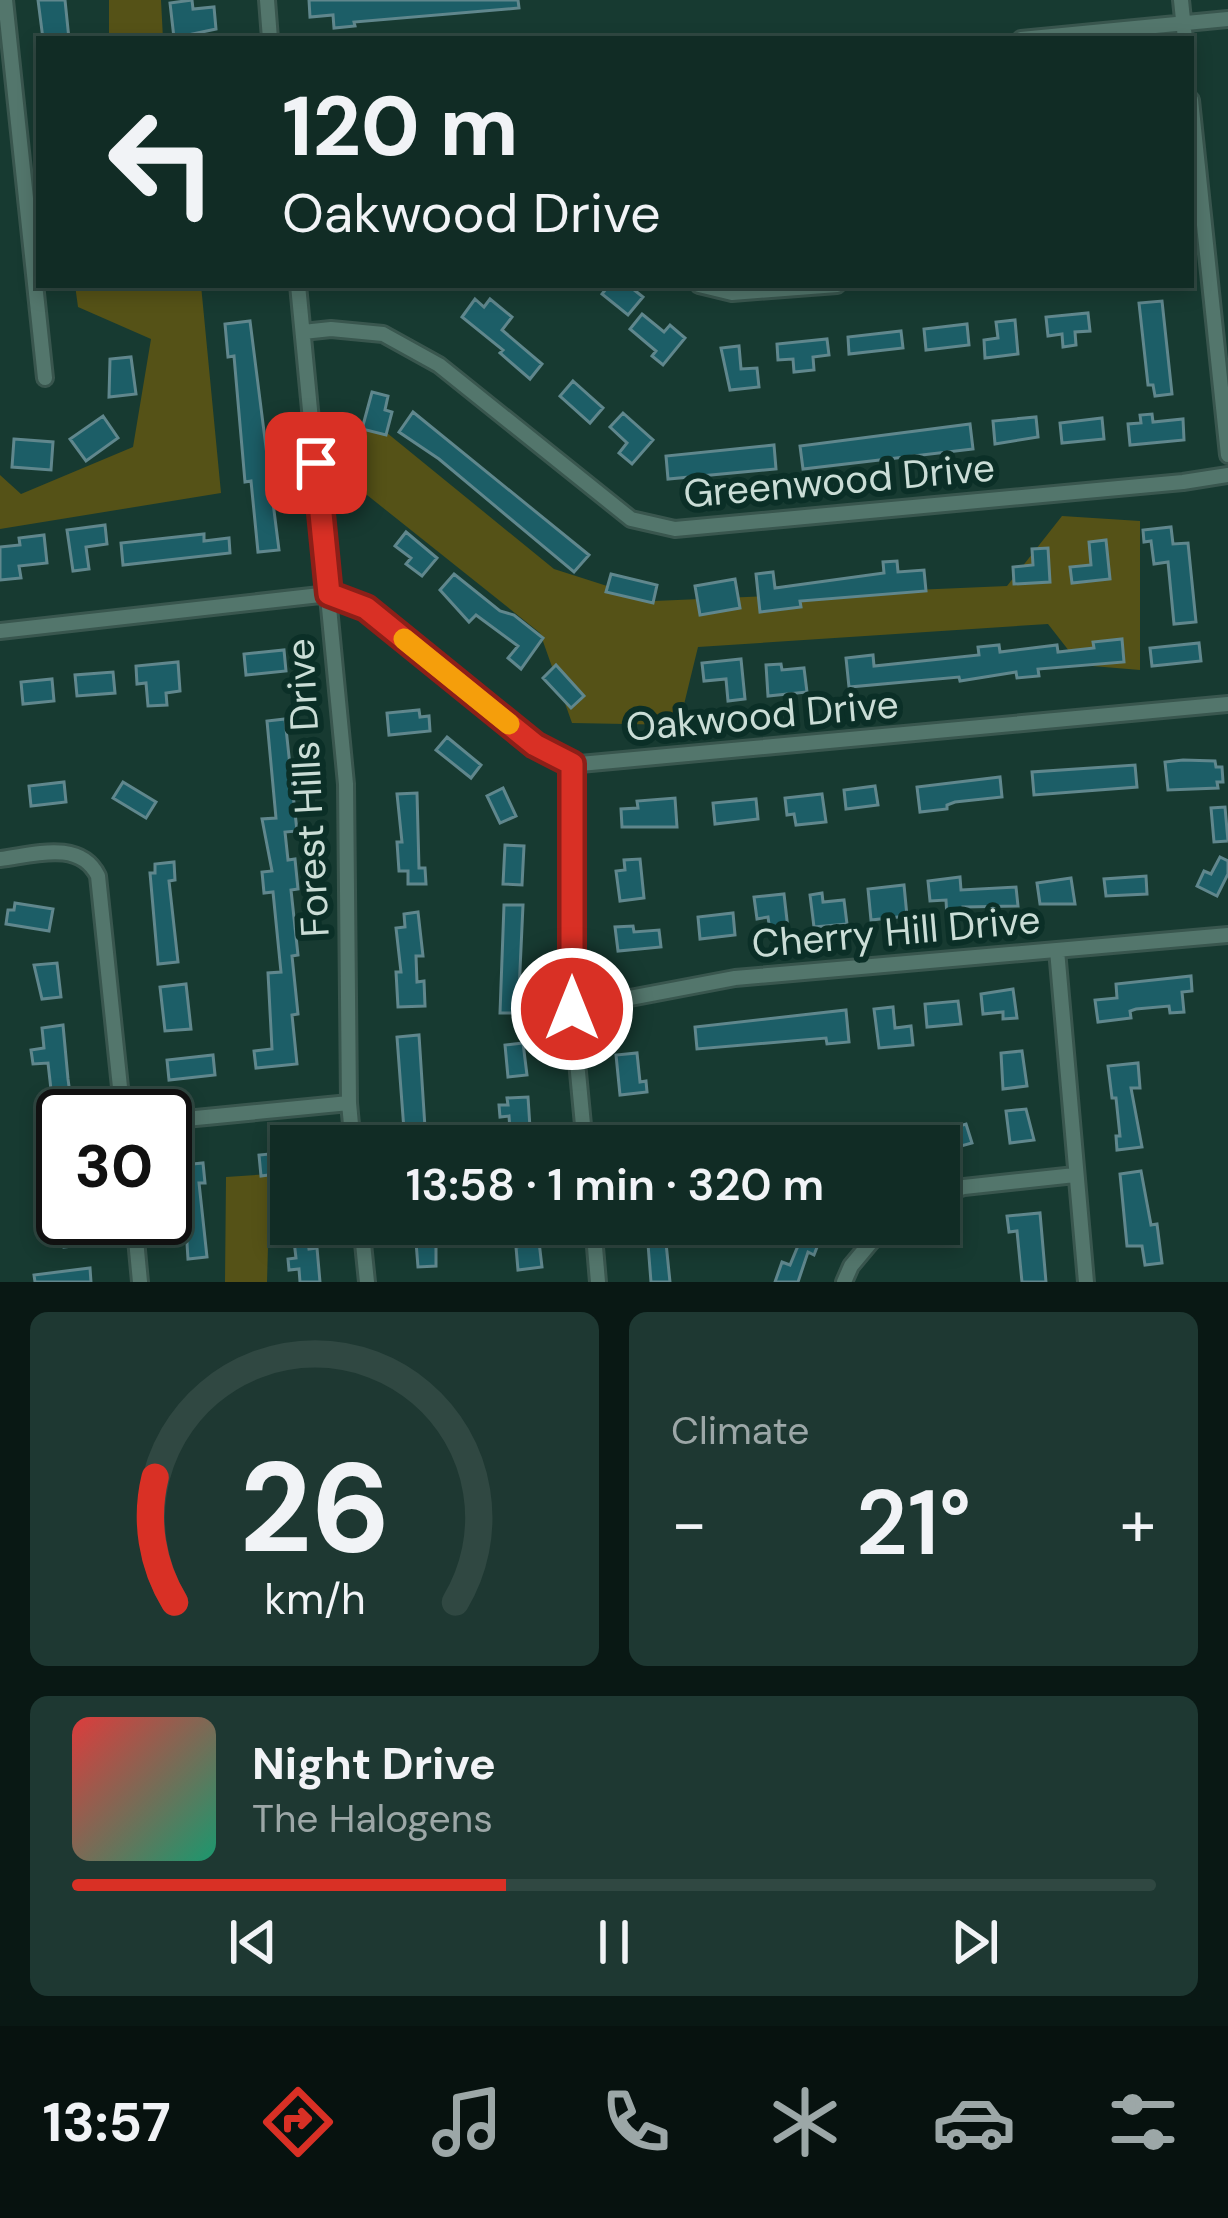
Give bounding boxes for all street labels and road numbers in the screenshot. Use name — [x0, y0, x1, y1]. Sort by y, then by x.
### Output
street label: Greenwood Drive — [681, 441, 997, 520]
street label: Forest Hills Drive — [274, 637, 341, 939]
street label: Oakwood Drive — [624, 678, 901, 753]
street label: Cherry Hill Drive — [750, 893, 1042, 970]

